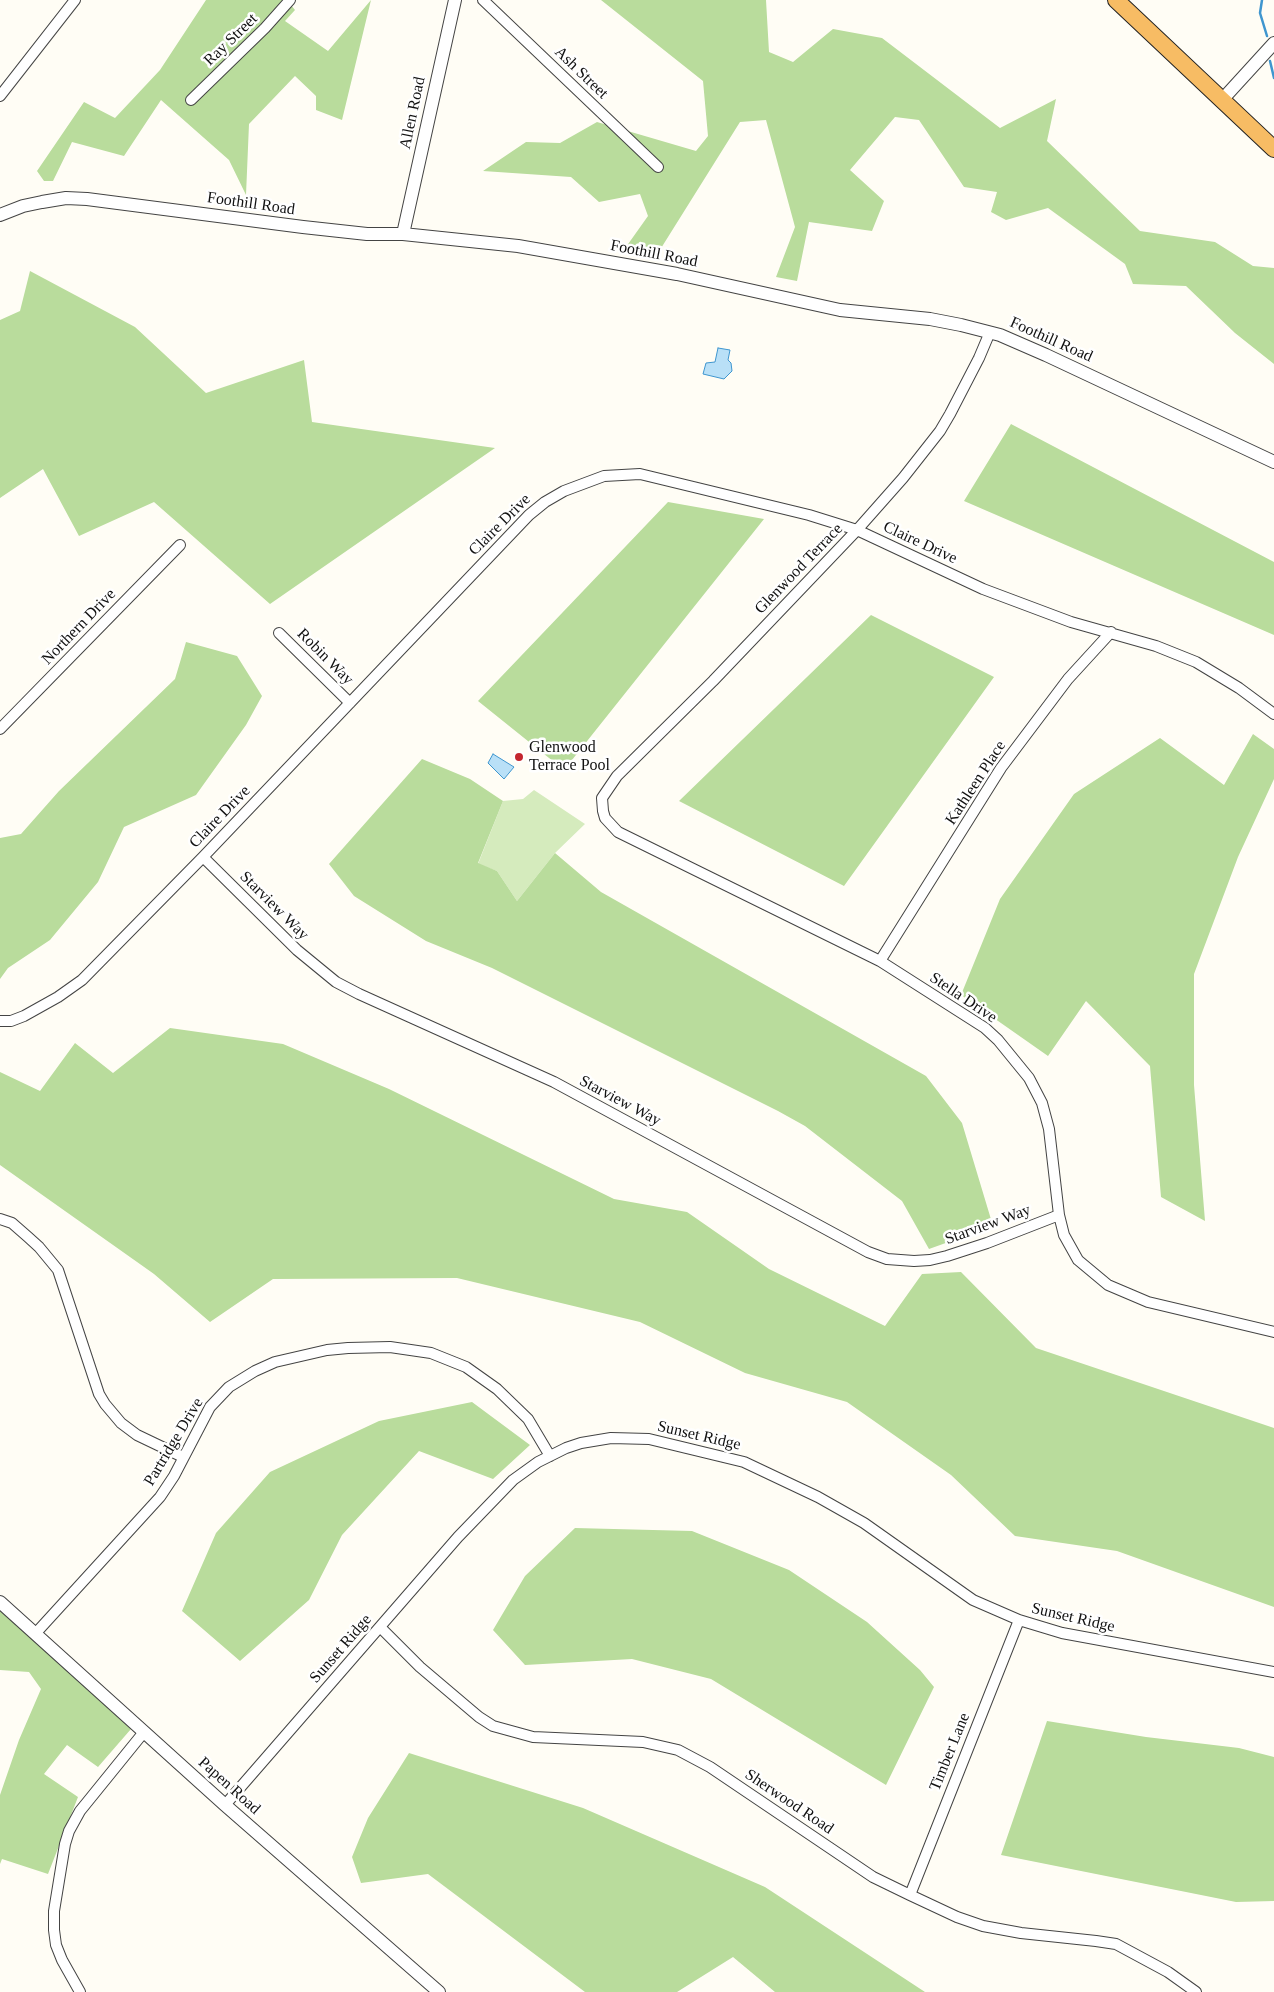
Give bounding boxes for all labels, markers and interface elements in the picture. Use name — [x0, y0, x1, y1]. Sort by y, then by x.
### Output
street label: Ray Street — [200, 10, 262, 70]
street label: Ash Street — [550, 43, 612, 103]
street label: Allen Road — [396, 75, 430, 151]
street label: Foothill Road — [206, 188, 296, 220]
street label: Foothill Road — [609, 236, 699, 272]
street label: Foothill Road — [1007, 313, 1095, 367]
street label: Claire Drive — [465, 490, 535, 560]
street label: Claire Drive — [880, 517, 960, 569]
street label: Glenwood Terrace — [751, 520, 847, 618]
street label: Northern Drive — [38, 585, 120, 669]
street label: Robin Way — [293, 625, 357, 689]
street label: Kathleen Place — [942, 737, 1010, 829]
place label: Glenwood Terrace Pool — [529, 738, 610, 776]
marker: Glenwood Terrace Pool — [513, 751, 525, 763]
street label: Claire Drive — [185, 782, 255, 852]
street label: Starview Way — [235, 867, 313, 945]
street label: Stella Drive — [926, 969, 1000, 1027]
street label: Starview Way — [576, 1071, 664, 1131]
street label: Starview Way — [943, 1201, 1033, 1249]
street label: Partridge Drive — [140, 1395, 208, 1489]
street label: Sunset Ridge — [655, 1417, 743, 1455]
street label: Sunset Ridge — [1029, 1599, 1117, 1637]
street label: Sunset Ridge — [306, 1611, 376, 1687]
street label: Timber Lane — [926, 1710, 974, 1794]
street label: Papen Road — [194, 1753, 264, 1819]
street label: Sherwood Road — [741, 1765, 837, 1839]

